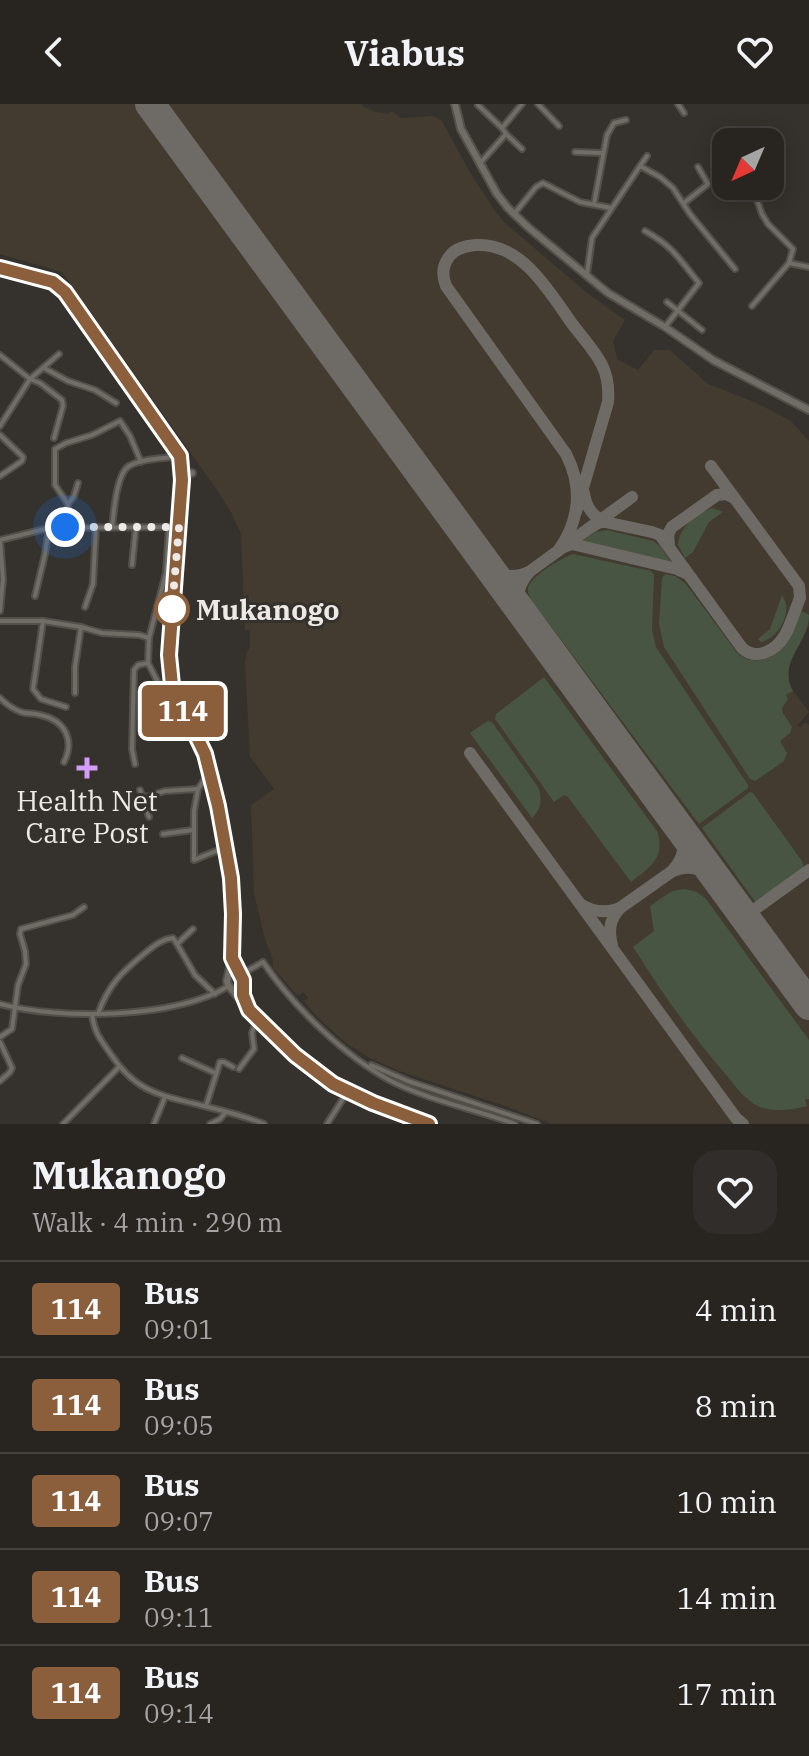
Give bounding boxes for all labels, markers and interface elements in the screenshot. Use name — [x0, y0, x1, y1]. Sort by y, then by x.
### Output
text: Viabus — [344, 29, 465, 76]
icon: back — [32, 30, 76, 74]
icon: heart — [733, 30, 777, 74]
north arrow — [712, 128, 784, 200]
map controls — [712, 128, 784, 200]
your location — [45, 507, 85, 547]
place label: Mukanogo — [196, 591, 339, 628]
marker: Mukanogo — [155, 592, 189, 626]
line badge: 114 — [137, 685, 229, 737]
text: 114 — [158, 692, 208, 729]
marker: Health Net Care Post — [76, 757, 98, 779]
place label: Health Net Care Post — [16, 782, 158, 851]
text: Mukanogo — [32, 1150, 227, 1199]
button: heart — [693, 1150, 777, 1234]
text: Walk · 4 min · 290 m — [32, 1205, 283, 1239]
text: Bus — [144, 1273, 199, 1312]
text: 114 — [51, 1290, 101, 1327]
text: 4 min — [695, 1290, 777, 1329]
text: 09:01 — [144, 1312, 214, 1346]
text: Bus — [144, 1369, 199, 1408]
text: 114 — [51, 1386, 101, 1423]
text: 8 min — [695, 1386, 777, 1425]
text: 09:05 — [144, 1408, 214, 1442]
text: Bus — [144, 1465, 199, 1504]
text: 114 — [51, 1482, 101, 1519]
text: 10 min — [677, 1482, 777, 1521]
text: 09:07 — [144, 1504, 214, 1538]
text: Bus — [144, 1561, 199, 1600]
text: 114 — [51, 1578, 101, 1615]
text: 14 min — [677, 1578, 777, 1617]
text: 09:11 — [144, 1600, 214, 1634]
text: Bus — [144, 1657, 199, 1696]
text: 114 — [51, 1674, 101, 1711]
text: 17 min — [677, 1674, 777, 1713]
text: 09:14 — [144, 1696, 214, 1730]

